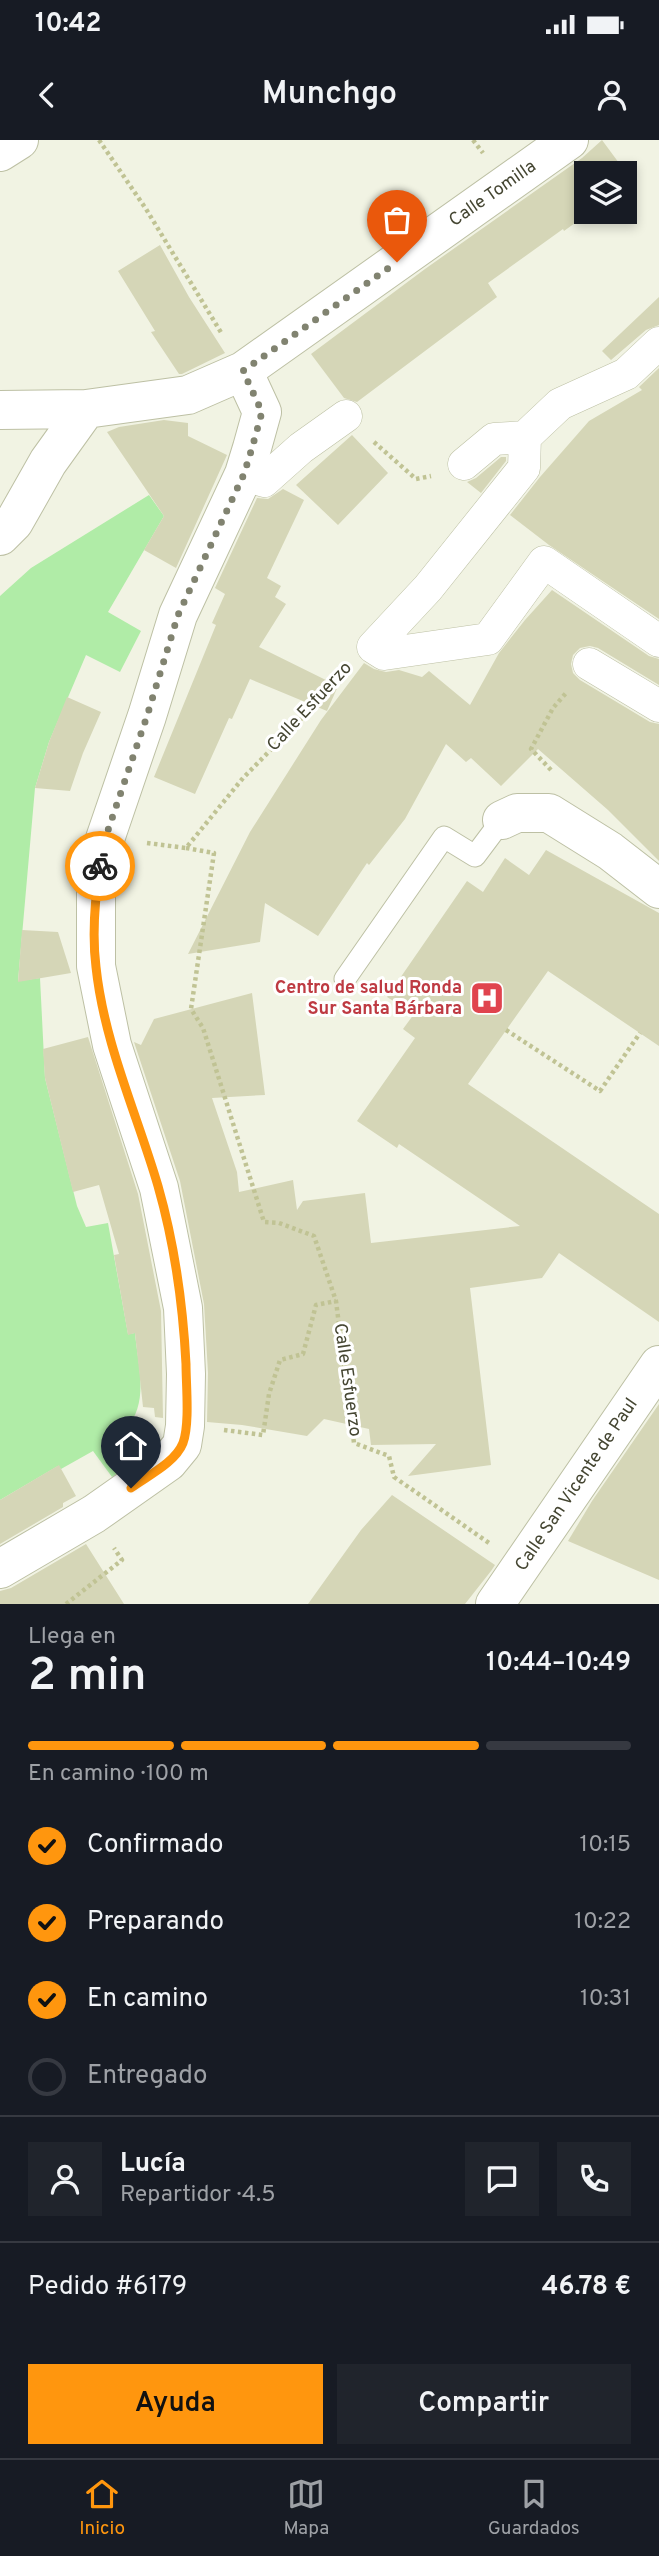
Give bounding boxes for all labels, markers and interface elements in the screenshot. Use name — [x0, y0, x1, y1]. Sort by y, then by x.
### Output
text: 10:42 — [35, 8, 101, 41]
text: Munchgo — [262, 75, 397, 115]
icon: back — [28, 76, 66, 114]
icon: person — [593, 76, 631, 114]
street label: Calle Tomilla — [445, 156, 541, 232]
map controls — [574, 161, 637, 224]
button: layers — [574, 161, 637, 224]
pin — [367, 190, 427, 262]
icon: bag — [378, 201, 416, 239]
street label: Calle Esfuerzo — [263, 657, 357, 757]
courier — [65, 831, 135, 901]
icon: bike — [81, 847, 119, 885]
place label: Centro de salud Ronda Sur Santa Bárbara — [275, 977, 462, 1021]
hospital icon: Centro de salud Ronda Sur Santa Bárbara — [468, 979, 506, 1017]
street label: Calle Esfuerzo — [328, 1322, 366, 1438]
street label: Calle San Vicente de Paul — [511, 1394, 643, 1576]
pin — [101, 1416, 161, 1488]
icon: home — [112, 1427, 150, 1465]
text: Llega en — [28, 1623, 116, 1652]
text: 10:44–10:49 — [486, 1647, 631, 1680]
text: 2 min — [28, 1648, 147, 1707]
text: En camino · 100 m — [28, 1760, 209, 1789]
icon: check — [28, 1827, 66, 1865]
text: Confirmado — [87, 1829, 224, 1862]
text: 10:15 — [580, 1831, 631, 1860]
icon: check — [28, 1904, 66, 1942]
text: Preparando — [87, 1906, 224, 1939]
text: 10:22 — [574, 1908, 631, 1937]
icon: check — [28, 1981, 66, 2019]
text: En camino — [87, 1983, 208, 2016]
text: 10:31 — [580, 1985, 631, 2014]
text: Entregado — [87, 2060, 207, 2093]
button: person — [28, 2142, 102, 2216]
button: chat — [465, 2142, 539, 2216]
button: phone — [557, 2142, 631, 2216]
text: Lucía — [120, 2148, 186, 2181]
text: Repartidor · 4.5 — [120, 2181, 276, 2210]
text: Pedido #6179 — [28, 2271, 187, 2304]
text: 46.78 € — [542, 2271, 631, 2304]
button: Ayuda — [28, 2364, 323, 2444]
button: Compartir — [337, 2364, 631, 2444]
tab: Inicio — [79, 2475, 125, 2541]
tab: Mapa — [283, 2475, 329, 2541]
tab: Guardados — [488, 2475, 580, 2541]

